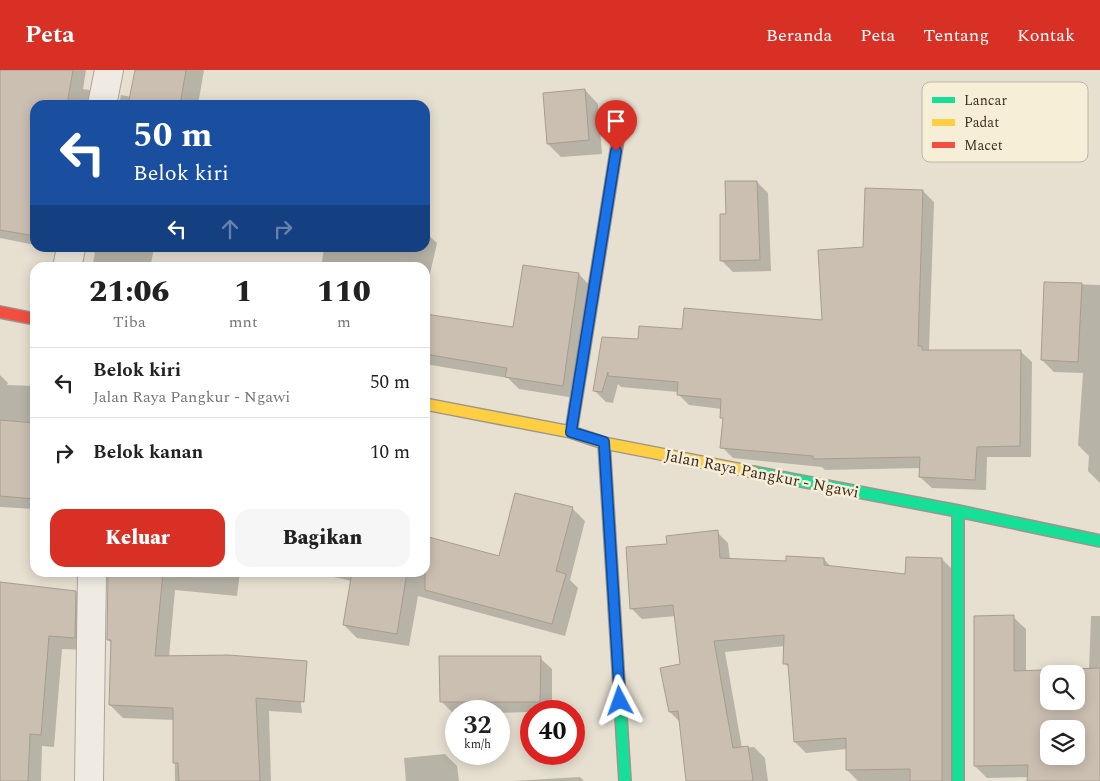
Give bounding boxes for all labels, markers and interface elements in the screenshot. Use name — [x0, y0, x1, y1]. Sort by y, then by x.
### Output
text: Peta — [25, 17, 75, 53]
text: Beranda — [766, 22, 832, 49]
text: Peta — [860, 22, 895, 49]
text: Tentang — [923, 22, 989, 49]
text: Kontak — [1017, 22, 1075, 49]
legend — [922, 82, 1088, 162]
text: Lancar — [964, 90, 1007, 111]
pin — [595, 100, 637, 151]
icon: arrive — [602, 107, 630, 135]
text: 50 m — [133, 109, 213, 162]
text: Padat — [964, 112, 999, 133]
icon: left — [50, 120, 115, 185]
text: Macet — [964, 135, 1003, 156]
text: Belok kiri — [133, 157, 229, 190]
icon: left — [163, 215, 191, 243]
icon: ahead — [216, 215, 244, 243]
icon: right — [269, 215, 297, 243]
text: 21:06 — [89, 269, 170, 315]
text: 1 — [234, 269, 252, 315]
text: 110 — [317, 269, 371, 315]
text: Tiba — [113, 310, 146, 334]
text: mnt — [229, 310, 258, 334]
text: m — [337, 310, 351, 334]
text: Belok kiri — [93, 356, 181, 385]
text: 50 m — [370, 368, 410, 397]
icon: left — [50, 369, 78, 397]
text: Jalan Raya Pangkur - Ngawi — [93, 385, 290, 409]
text: Belok kanan — [93, 438, 203, 467]
text: 10 m — [370, 438, 410, 467]
icon: right — [50, 439, 78, 467]
street label: Jalan Raya Pangkur - Ngawi — [663, 443, 861, 505]
button: Keluar — [50, 509, 225, 567]
button: Bagikan — [235, 509, 410, 567]
map controls — [1040, 665, 1085, 765]
button: search — [1040, 665, 1085, 710]
position arrow — [593, 674, 645, 726]
speed limit sign: 40 — [520, 700, 585, 765]
text: 32 — [463, 707, 492, 745]
button: layers — [1040, 720, 1085, 765]
text: km/h — [464, 735, 491, 754]

